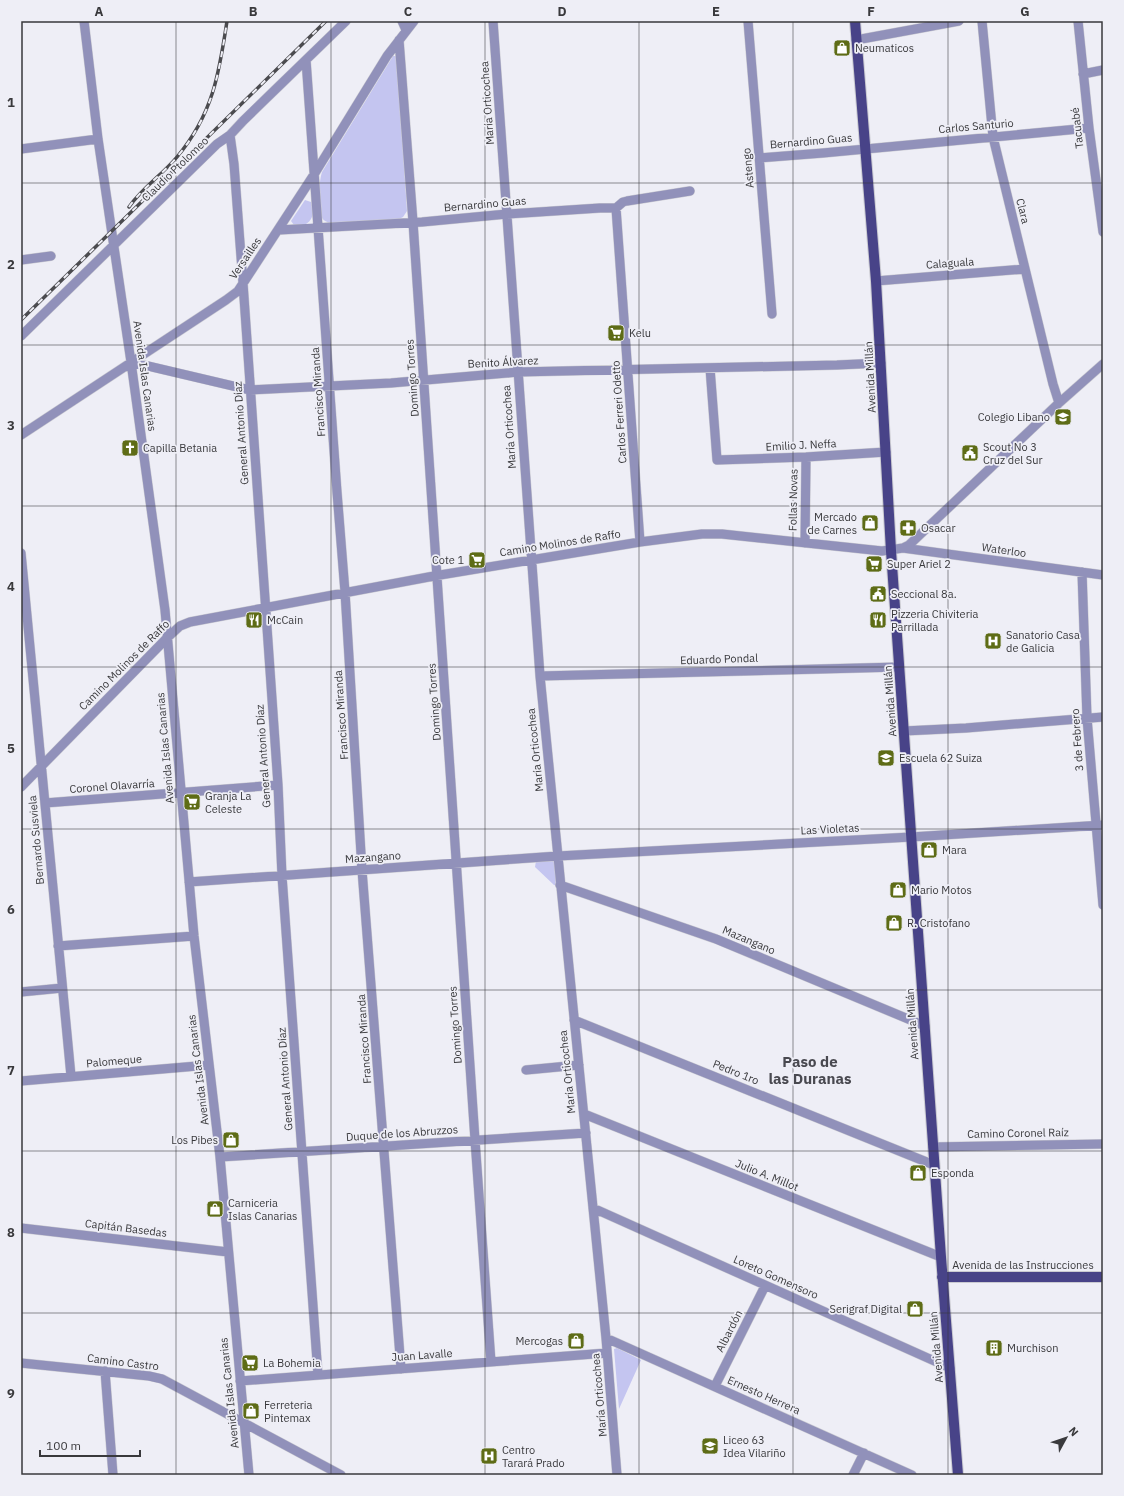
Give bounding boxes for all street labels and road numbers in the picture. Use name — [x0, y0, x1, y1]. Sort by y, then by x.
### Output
street label: María Orticochea — [477, 61, 497, 145]
street label: Tacuabé — [1068, 107, 1086, 149]
street label: Carlos Santurio — [938, 116, 1014, 136]
street label: Bernardino Guas — [769, 130, 853, 152]
street label: Claudio Ptolomeo — [139, 134, 211, 204]
street label: Astengo — [739, 147, 757, 189]
street label: Bernardino Guas — [443, 193, 527, 215]
street label: Clara — [1013, 197, 1033, 225]
street label: Versailles — [226, 234, 264, 282]
street label: Calaguala — [925, 254, 975, 272]
street label: Avenida Islas Canarias — [130, 320, 160, 432]
street label: Domingo Torres — [402, 339, 422, 417]
street label: Avenida Millán — [861, 341, 879, 413]
street label: Francisco Miranda — [308, 347, 328, 437]
street label: Benito Álvarez — [467, 353, 539, 371]
street label: Carlos Ferreri Odetto — [608, 360, 630, 464]
street label: General Antonio Díaz — [230, 381, 252, 485]
street label: María Orticochea — [499, 385, 519, 469]
street label: Emilio J. Neffa — [765, 436, 837, 454]
street label: Follas Novas — [785, 469, 801, 531]
street label: Camino Molinos de Raffo — [498, 527, 622, 559]
street label: Waterloo — [981, 540, 1027, 560]
street label: Camino Molinos de Raffo — [76, 617, 172, 713]
street label: Eduardo Pondal — [680, 651, 758, 667]
street label: Domingo Torres — [424, 663, 444, 741]
street label: Avenida Millán — [881, 665, 899, 737]
street label: Francisco Miranda — [331, 670, 351, 760]
street label: Avenida Islas Canarias — [153, 692, 177, 804]
street label: General Antonio Díaz — [252, 704, 274, 808]
street label: María Orticochea — [524, 707, 546, 792]
street label: 3 de Febrero — [1068, 708, 1086, 772]
street label: Coronel Olavarría — [69, 776, 155, 796]
street label: Bernardo Susviela — [25, 795, 47, 885]
street label: Las Violetas — [800, 820, 860, 838]
street label: Mazangano — [345, 848, 401, 866]
street label: Mazangano — [720, 923, 778, 957]
street label: Domingo Torres — [445, 986, 465, 1064]
street label: Avenida Millán — [903, 988, 921, 1060]
street label: Francisco Miranda — [354, 994, 374, 1084]
street label: Avenida Islas Canarias — [184, 1014, 212, 1126]
street label: General Antonio Díaz — [274, 1027, 296, 1131]
street label: María Orticochea — [556, 1029, 578, 1114]
street label: Palomeque — [86, 1052, 142, 1070]
street label: Pedro 1ro — [711, 1056, 761, 1088]
street label: Duque de los Abruzzos — [345, 1122, 459, 1144]
street label: Camino Coronel Raíz — [967, 1125, 1069, 1141]
street label: Julio A. Millot — [733, 1156, 801, 1194]
street label: Capitán Basedas — [84, 1216, 168, 1240]
street label: Loreto Gomensoro — [731, 1252, 821, 1302]
street label: Avenida de las Instrucciones — [952, 1258, 1094, 1272]
street label: Albardón — [713, 1308, 745, 1354]
street label: Avenida Millán — [926, 1311, 946, 1383]
street label: Avenida Islas Canarias — [216, 1337, 242, 1449]
street label: Juan Lavalle — [391, 1346, 453, 1364]
street label: Camino Castro — [86, 1351, 160, 1373]
street label: María Orticochea — [588, 1352, 610, 1437]
street label: Ernesto Herrera — [725, 1373, 803, 1417]

